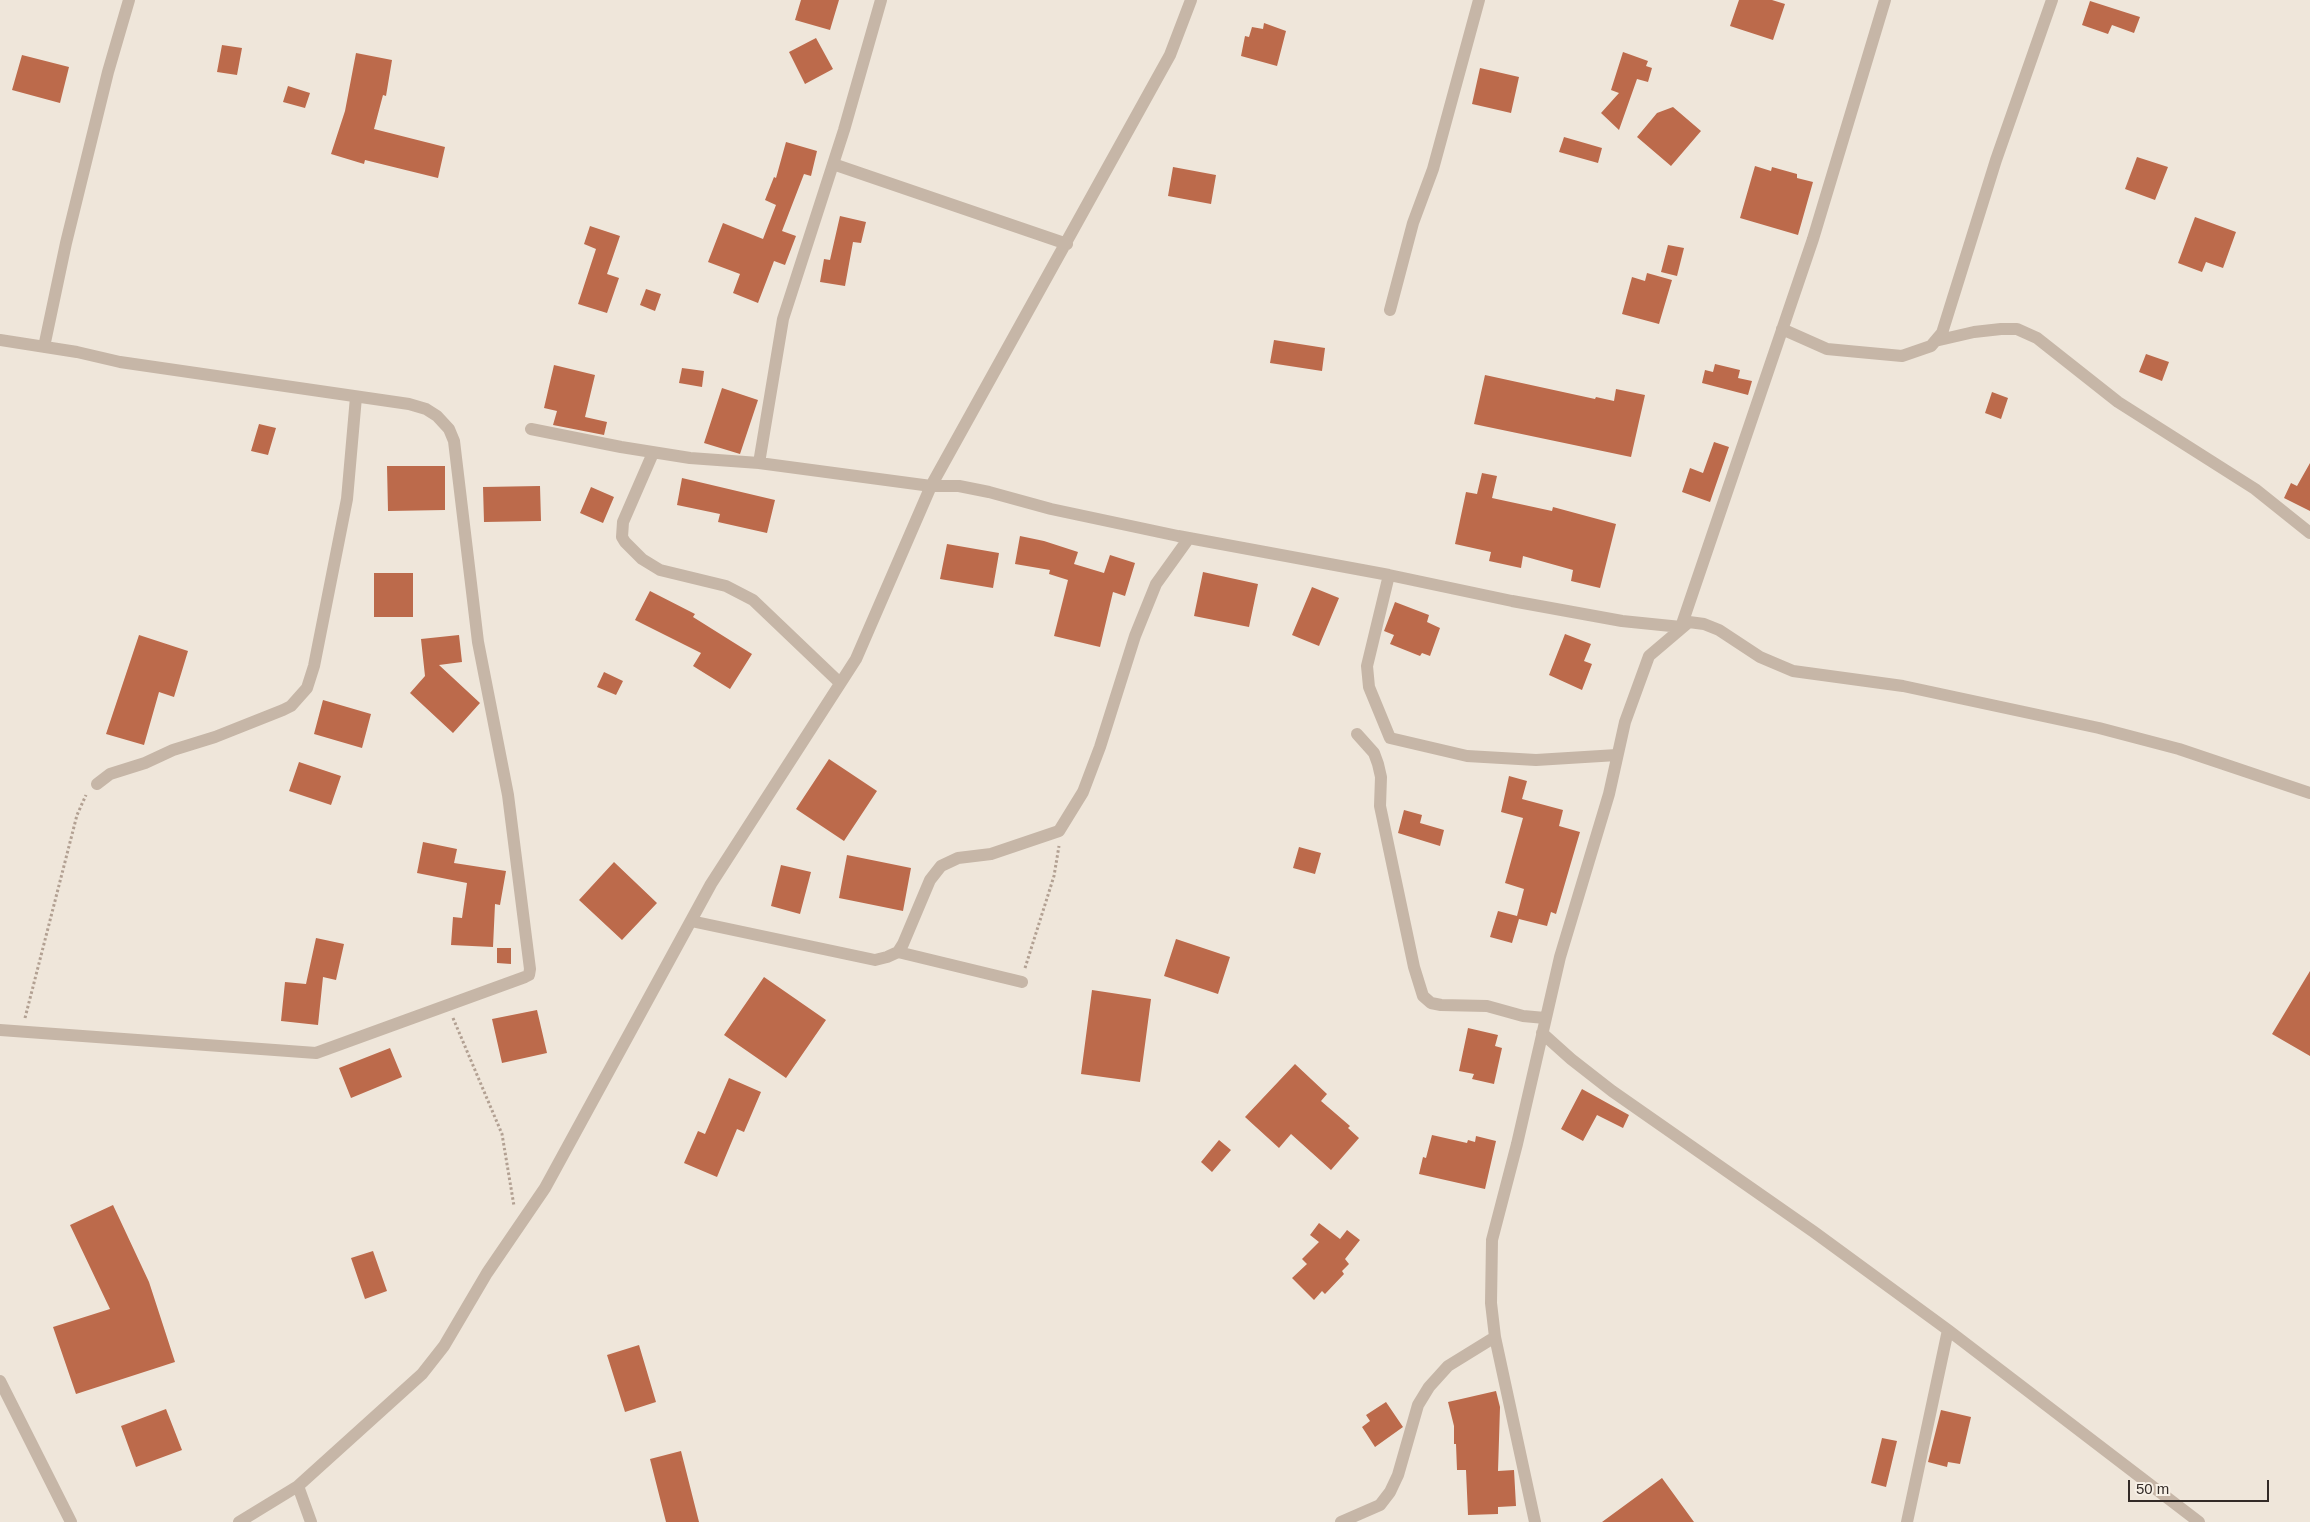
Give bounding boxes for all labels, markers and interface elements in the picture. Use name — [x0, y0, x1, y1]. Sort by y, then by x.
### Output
scale bar — [2130, 1470, 2271, 1502]
text: 50 m — [2136, 1480, 2169, 1497]

